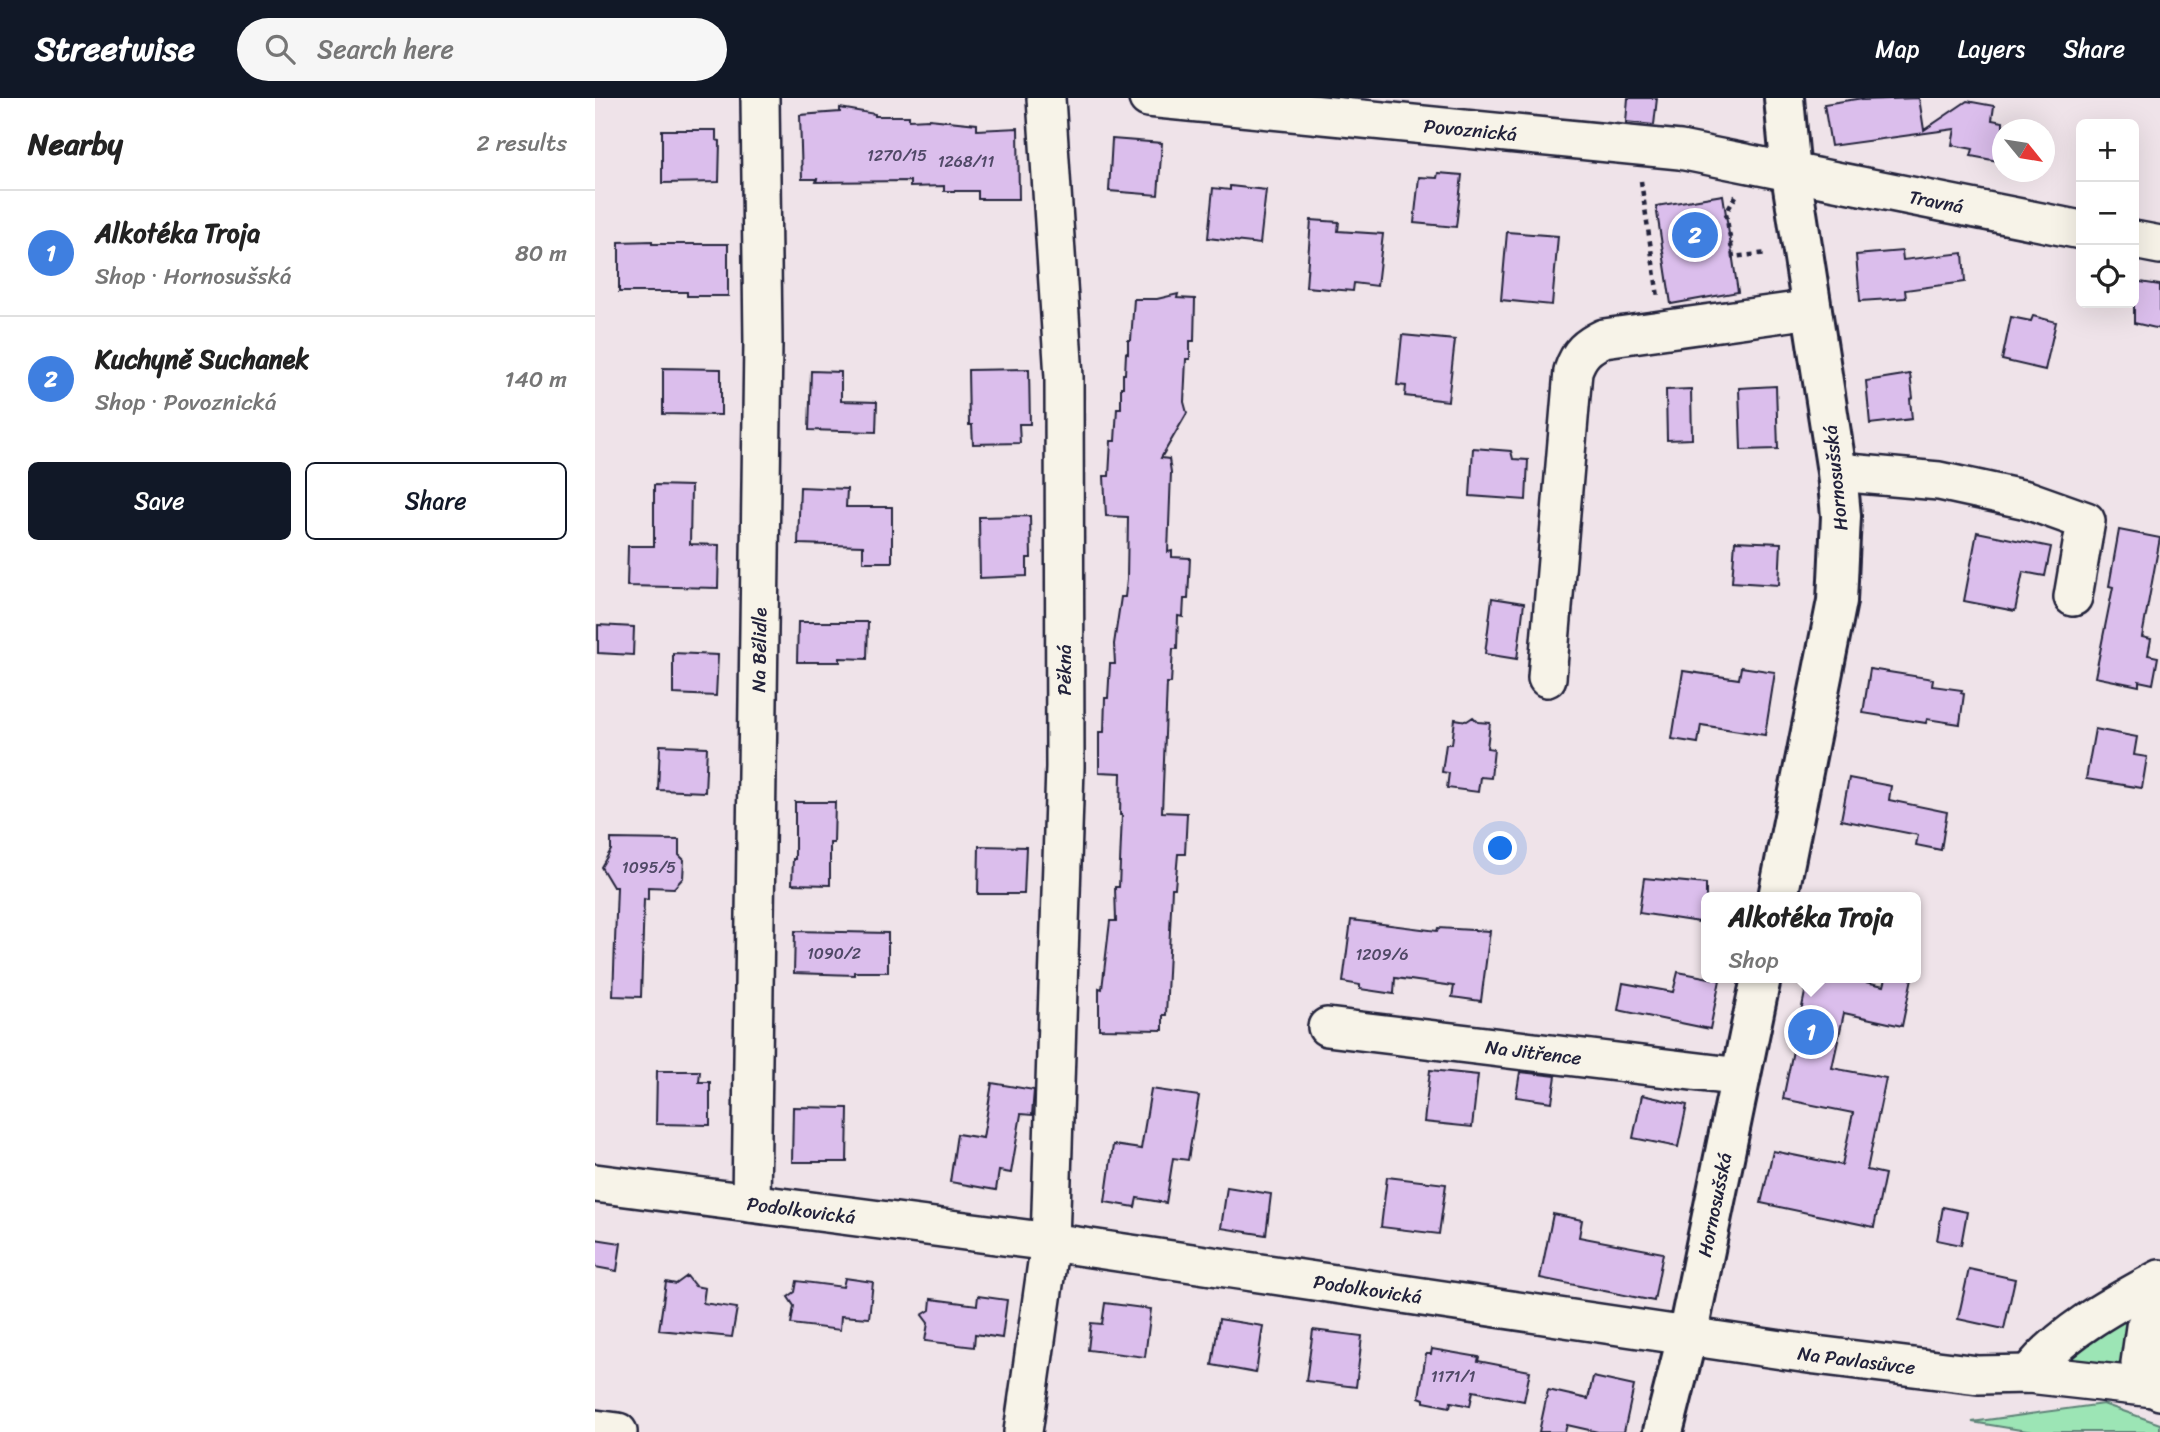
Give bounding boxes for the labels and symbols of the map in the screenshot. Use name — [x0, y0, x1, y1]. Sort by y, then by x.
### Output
street label: Povoznická — [1422, 109, 1519, 151]
north arrow — [1992, 119, 2055, 182]
house number: 1270/15 — [867, 141, 927, 170]
house number: 1268/11 — [938, 147, 994, 176]
street label: Travná — [1906, 180, 1967, 223]
pin: 2 — [1672, 209, 1718, 261]
street label: Hornosušská — [1814, 423, 1857, 532]
street label: Na Bělidle — [742, 607, 776, 693]
street label: Pěkná — [1048, 644, 1081, 696]
your location — [1483, 831, 1517, 865]
house number: 1095/5 — [622, 853, 676, 882]
house number: 1090/2 — [807, 939, 861, 968]
house number: 1209/6 — [1355, 940, 1409, 969]
pin: 1 — [1788, 1006, 1834, 1058]
street label: Na Jitřence — [1483, 1030, 1584, 1075]
street label: Hornosušská — [1688, 1149, 1742, 1260]
street label: Podolkovická — [745, 1187, 858, 1234]
street label: Podolkovická — [1311, 1265, 1424, 1314]
street label: Na Pavlasůvce — [1795, 1337, 1917, 1384]
house number: 1171/1 — [1431, 1362, 1475, 1391]

